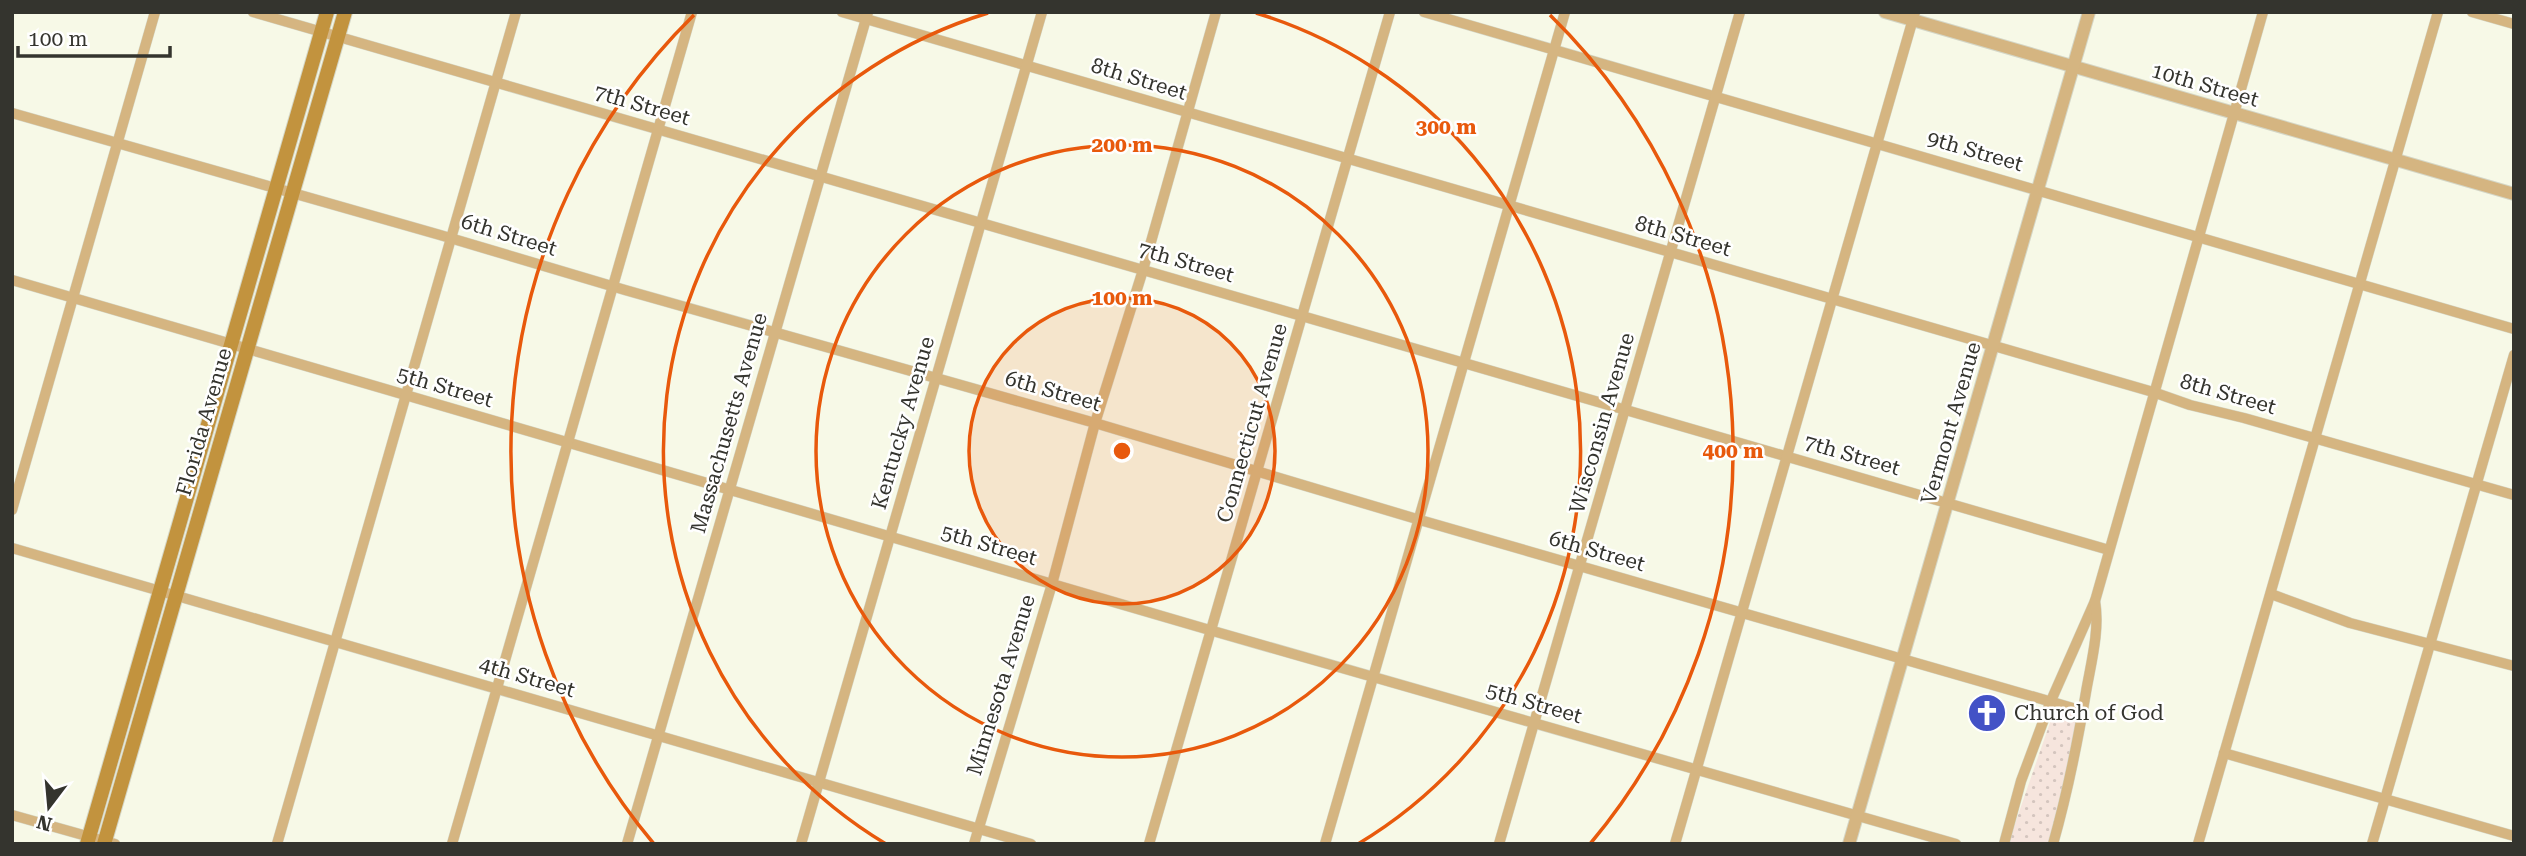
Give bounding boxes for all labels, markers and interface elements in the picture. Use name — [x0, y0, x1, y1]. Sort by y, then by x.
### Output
scale bar — [18, 14, 170, 58]
text: 100 m — [28, 27, 88, 51]
street label: 8th Street — [1088, 53, 1190, 105]
street label: 10th Street — [2149, 58, 2262, 112]
street label: 7th Street — [591, 80, 693, 130]
text: 300 m — [1416, 115, 1476, 139]
street label: 9th Street — [1924, 126, 2026, 176]
text: 200 m — [1092, 133, 1152, 157]
street label: 6th Street — [458, 209, 560, 261]
street label: 8th Street — [1632, 211, 1734, 261]
street label: 7th Street — [1135, 237, 1237, 287]
text: 100 m — [1092, 286, 1152, 310]
street label: Massachusetts Avenue — [686, 310, 772, 536]
street label: Connecticut Avenue — [1212, 321, 1292, 525]
street label: Wisconsin Avenue — [1565, 330, 1639, 516]
street label: Kentucky Avenue — [867, 334, 939, 512]
street label: Vermont Avenue — [1916, 339, 1986, 507]
street label: Florida Avenue — [171, 345, 237, 499]
street label: 5th Street — [394, 362, 496, 412]
street label: 6th Street — [1002, 366, 1104, 416]
street label: 8th Street — [2177, 369, 2279, 419]
street label: 7th Street — [1801, 430, 1903, 480]
centre of rings — [1110, 439, 1134, 463]
text: 400 m — [1703, 439, 1763, 463]
street label: 5th Street — [938, 520, 1040, 570]
street label: 6th Street — [1546, 526, 1648, 576]
street label: Minnesota Avenue — [962, 592, 1040, 778]
street label: 4th Street — [476, 652, 578, 702]
street label: 5th Street — [1483, 678, 1585, 728]
church icon: Church of God — [1966, 692, 2008, 734]
place label: Church of God — [2014, 701, 2164, 725]
north arrow — [14, 772, 84, 842]
text: N — [34, 810, 55, 836]

